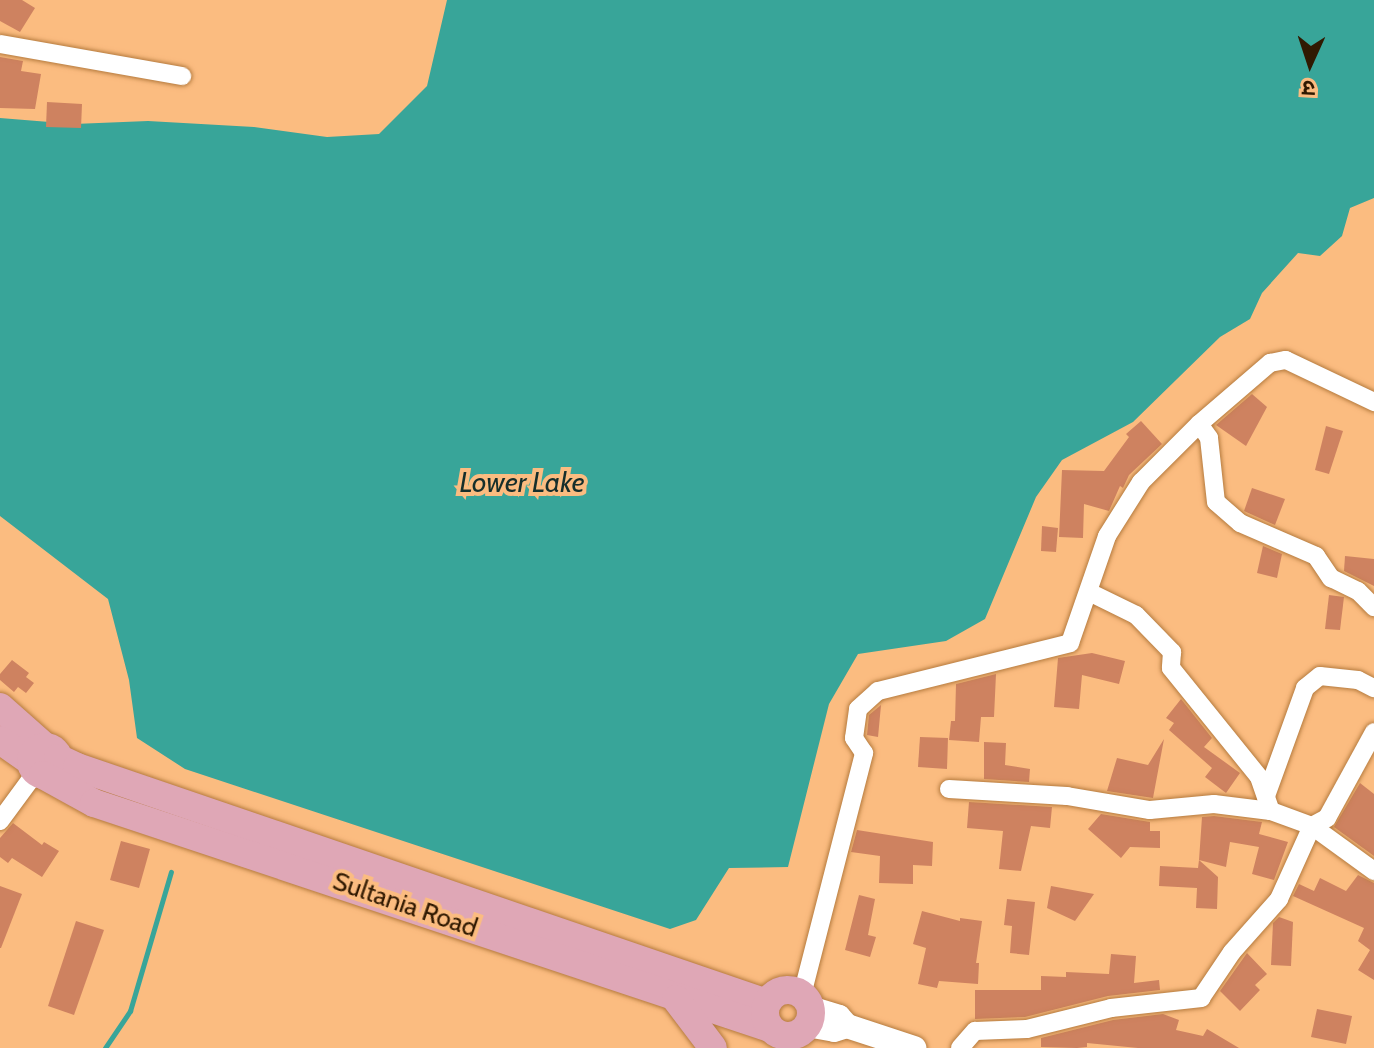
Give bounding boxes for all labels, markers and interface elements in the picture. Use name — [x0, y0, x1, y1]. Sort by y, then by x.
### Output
north arrow — [1270, 24, 1350, 104]
text: उ — [1302, 75, 1316, 102]
water label: Lower Lake — [459, 465, 585, 499]
street label: Sultania Road — [329, 866, 481, 944]

